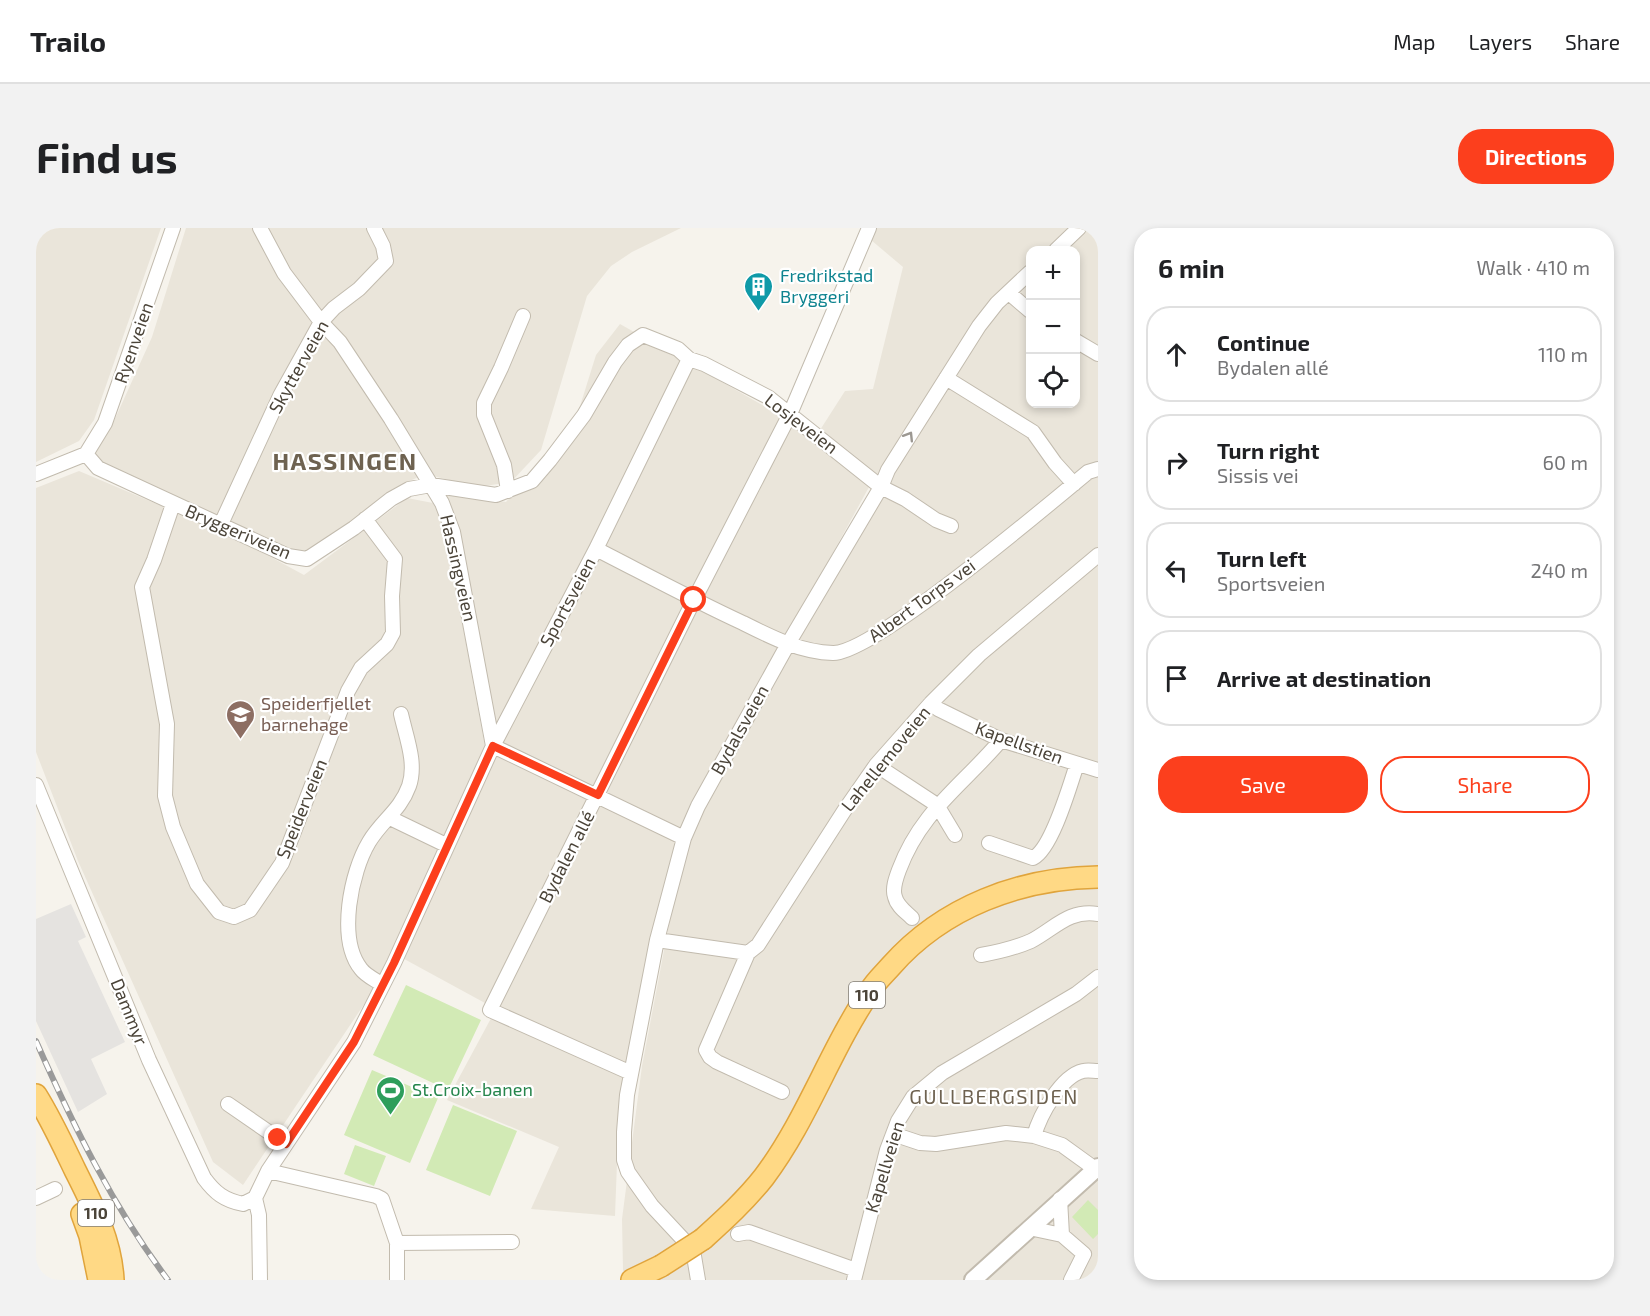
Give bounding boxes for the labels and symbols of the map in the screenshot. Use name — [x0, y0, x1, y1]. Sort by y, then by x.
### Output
place label: Fredrikstad Bryggeri — [780, 264, 873, 307]
building icon: Fredrikstad Bryggeri — [743, 270, 775, 312]
street label: Ryenveien — [109, 299, 157, 386]
street label: Skytterveien — [264, 316, 333, 417]
street label: Losjeveien — [760, 388, 843, 458]
one-way arrow — [902, 432, 914, 442]
district label: HASSINGEN — [273, 446, 417, 475]
street label: Bryggeriveien — [182, 499, 295, 563]
street label: Hassingveien — [436, 512, 482, 623]
street label: Sportsveien — [534, 553, 600, 650]
street label: Albert Torps vei — [864, 554, 979, 646]
route start — [680, 586, 706, 612]
street label: Bydalsveien — [706, 681, 773, 778]
place label: Speiderfjellet barnehage — [261, 692, 371, 735]
school or university icon: Speiderfjellet barnehage — [224, 698, 256, 740]
street label: Lahellemoveien — [836, 701, 934, 815]
street label: Kapellstien — [972, 716, 1066, 768]
street label: Speiderveien — [271, 756, 331, 862]
street label: Bydalen allé — [533, 807, 599, 906]
street label: Dammyr — [107, 975, 153, 1048]
road number: 110 — [849, 982, 885, 1008]
sports icon: St.Croix-banen — [375, 1074, 407, 1116]
place label: St.Croix-banen — [412, 1078, 533, 1100]
district label: GULLBERGSIDEN — [909, 1084, 1079, 1108]
street label: Kapellveien — [860, 1118, 908, 1215]
route end — [264, 1124, 290, 1150]
road number: 110 — [78, 1200, 114, 1226]

